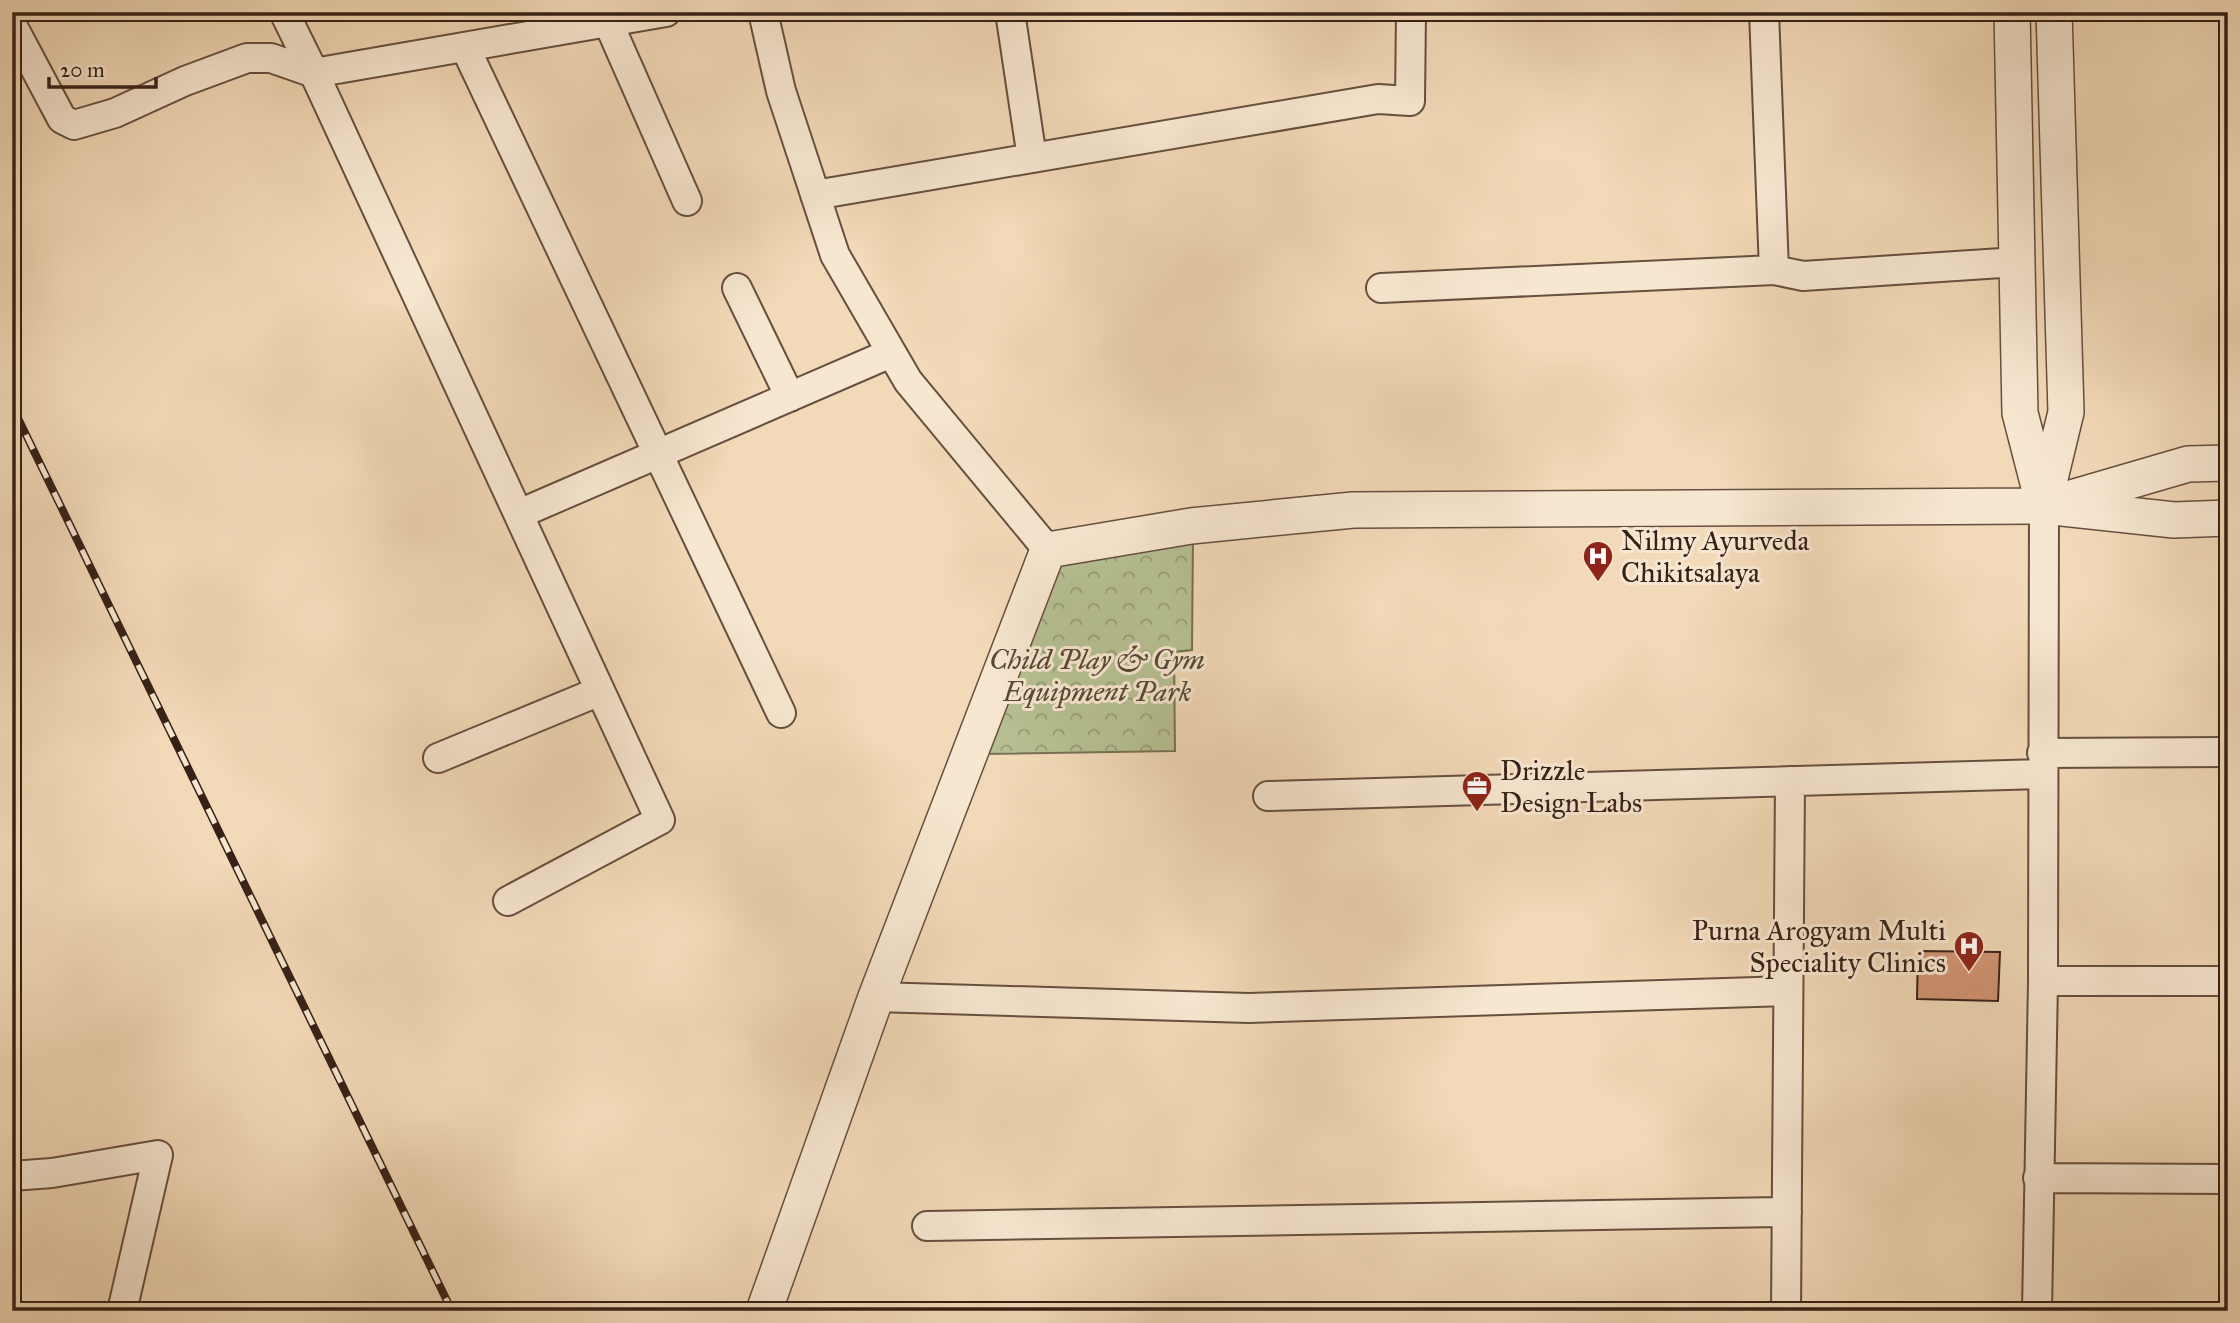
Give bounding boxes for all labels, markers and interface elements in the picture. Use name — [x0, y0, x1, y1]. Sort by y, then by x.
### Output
scale bar — [49, 46, 156, 90]
text: 20 m — [60, 57, 105, 83]
place label: Nilmy Ayurveda Chikitsalaya — [1621, 523, 1810, 590]
hospital icon: Nilmy Ayurveda Chikitsalaya — [1581, 539, 1615, 583]
park label: Child Play & Gym Equipment Park — [989, 642, 1205, 709]
place label: Drizzle Design Labs — [1500, 753, 1642, 820]
office icon: Drizzle Design Labs — [1460, 769, 1494, 813]
place label: Purna Arogyam Multi Speciality Clinics — [1692, 913, 1946, 980]
hospital icon: Purna Arogyam Multi Speciality Clinics — [1952, 929, 1986, 973]

